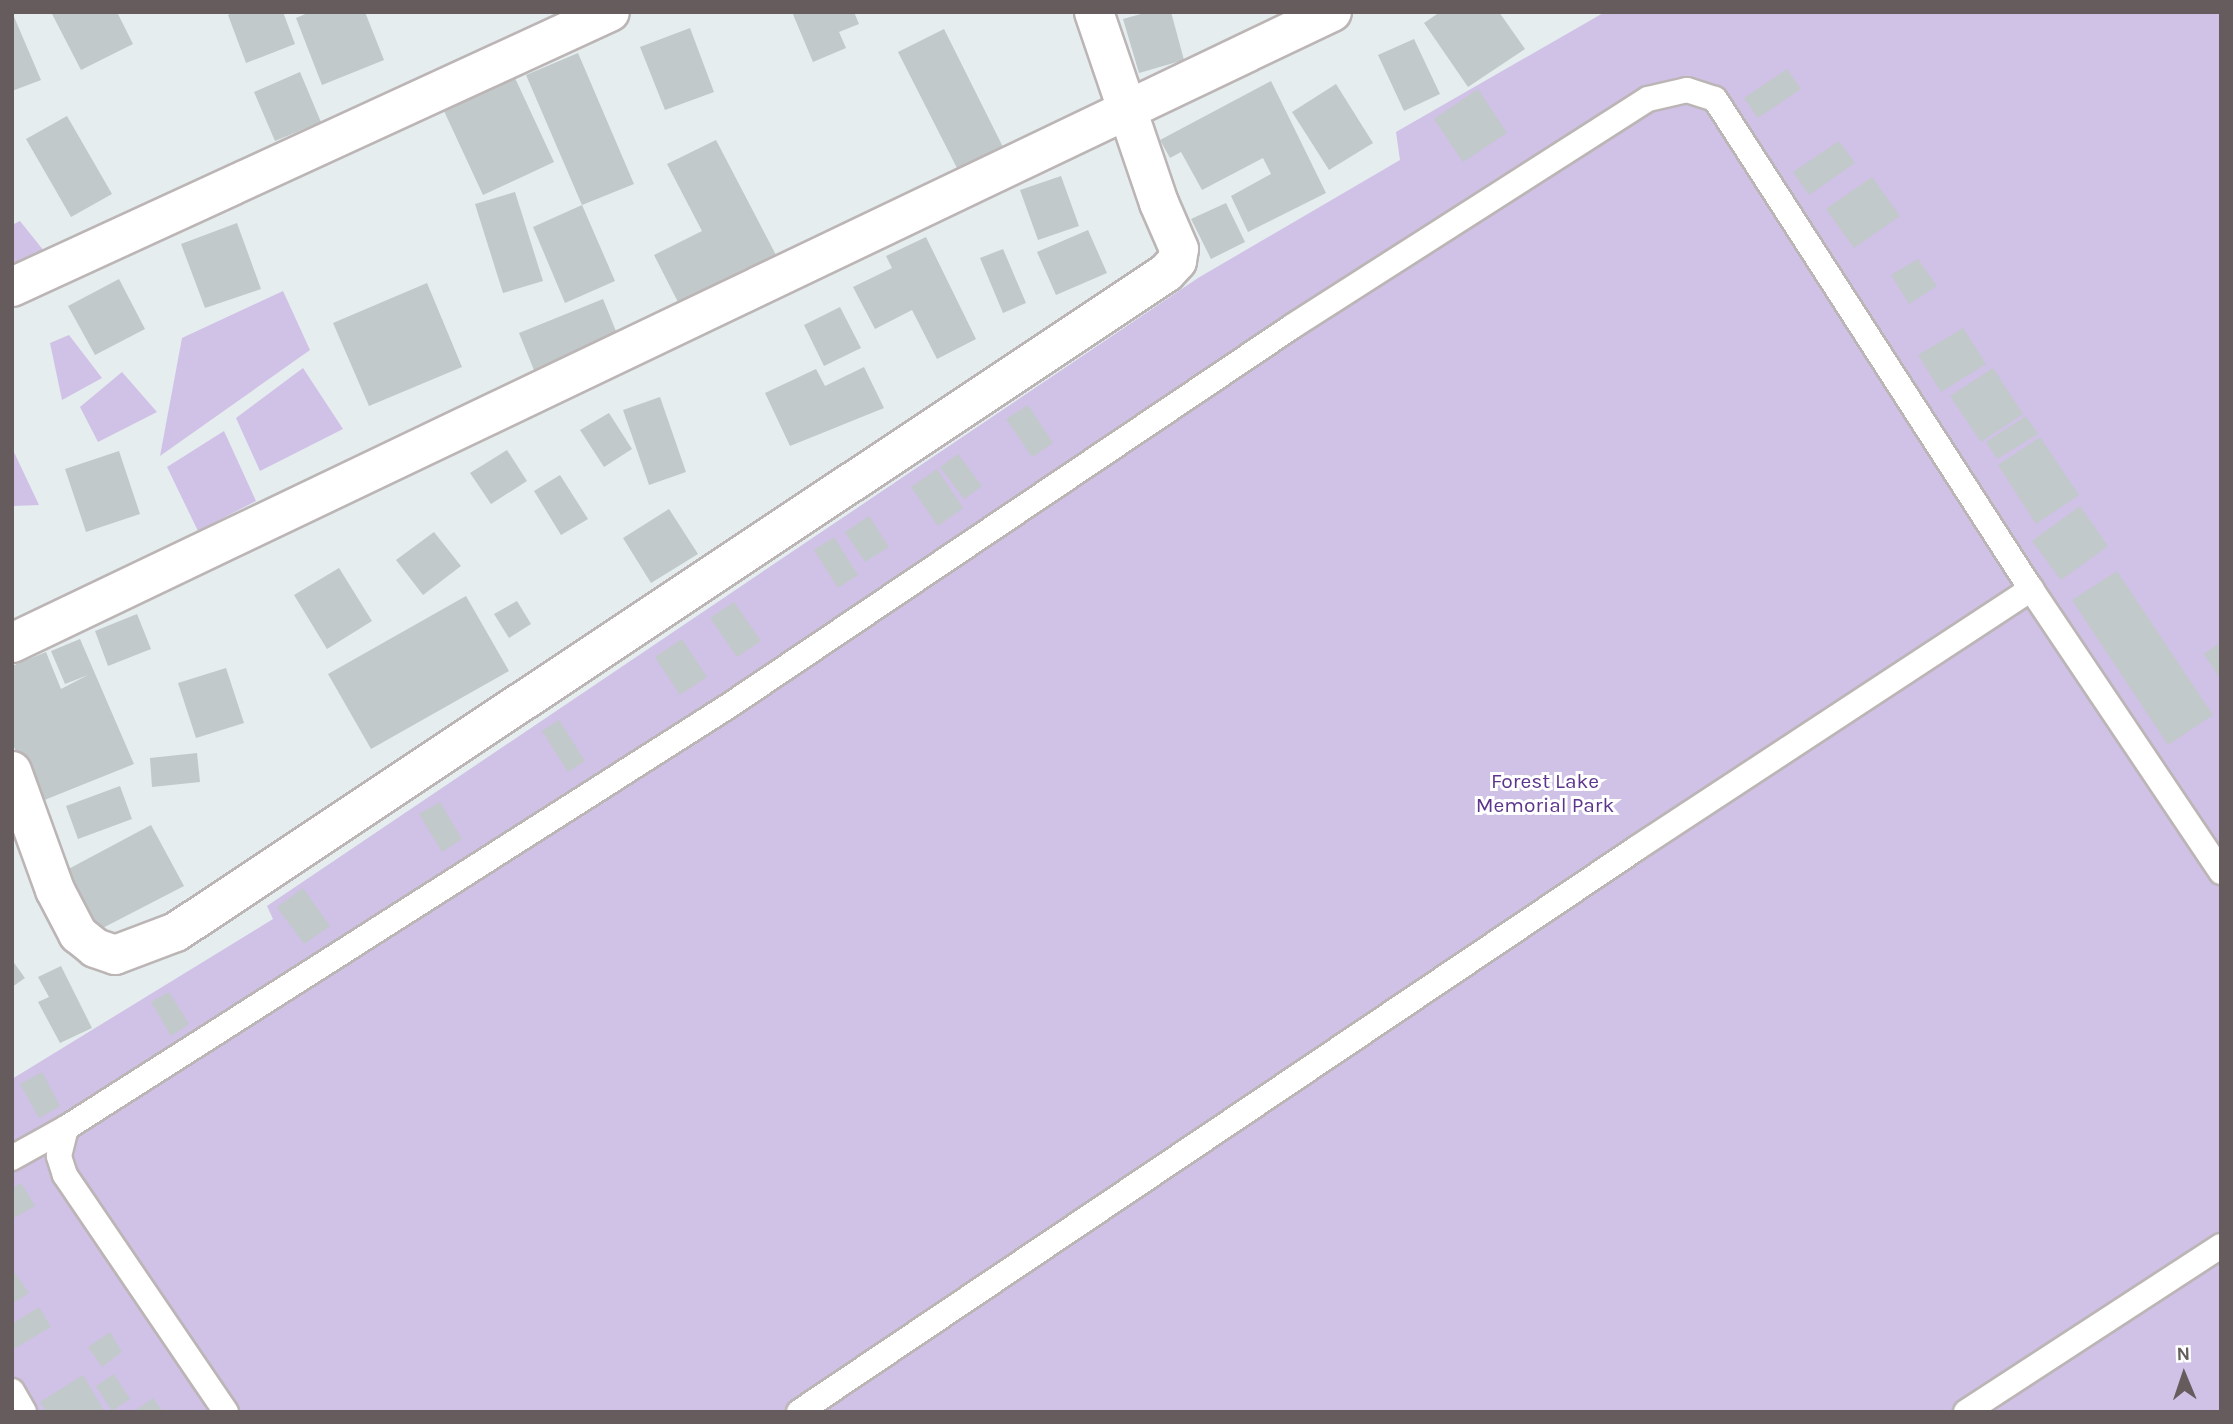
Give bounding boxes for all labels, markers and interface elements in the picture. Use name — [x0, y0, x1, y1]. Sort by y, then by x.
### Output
park label: Forest Lake Memorial Park — [1476, 768, 1614, 818]
north arrow — [2149, 1340, 2219, 1410]
text: N — [2176, 1343, 2190, 1365]

